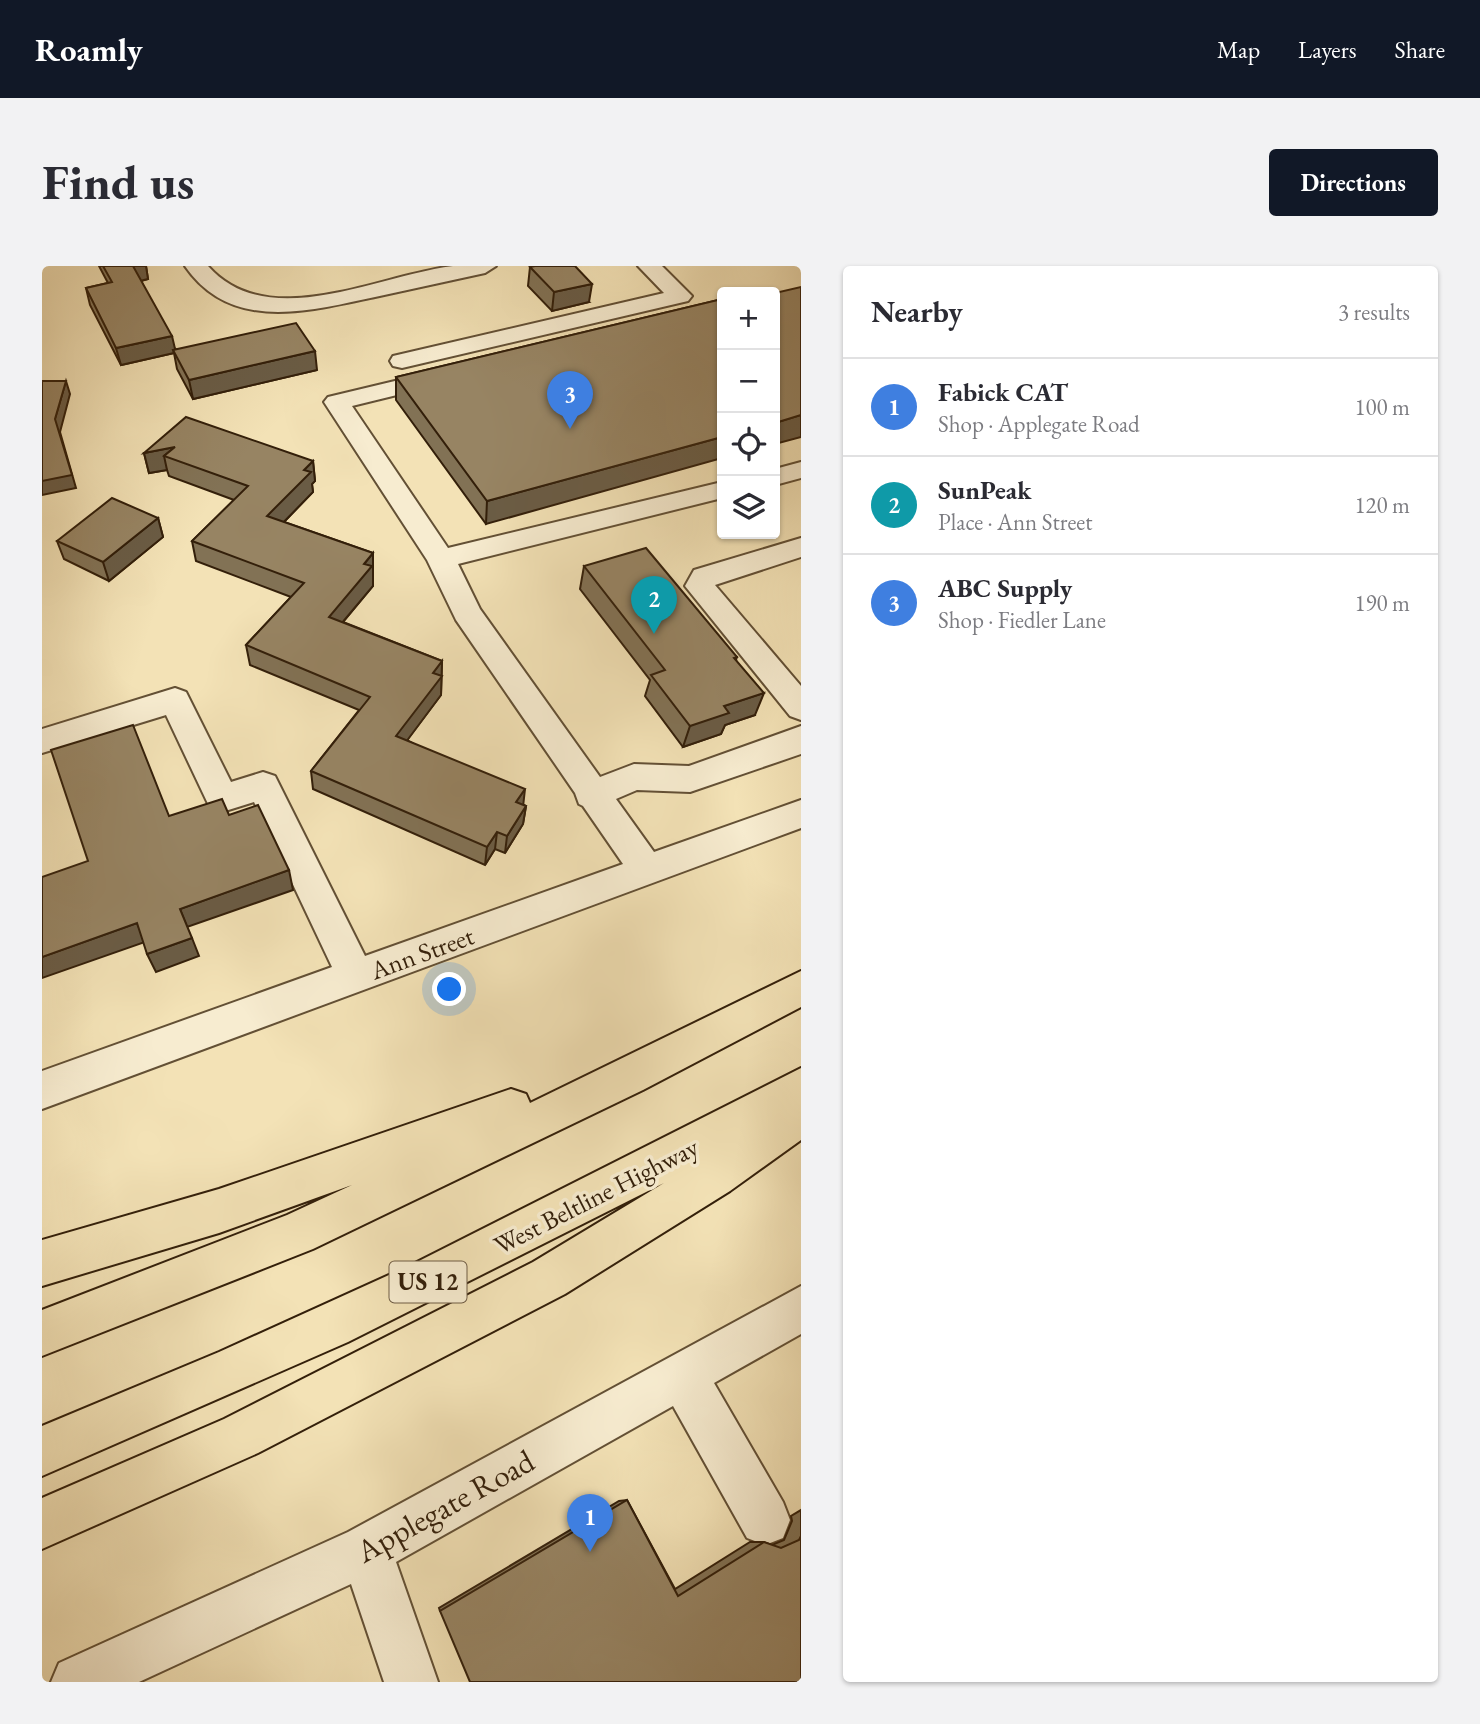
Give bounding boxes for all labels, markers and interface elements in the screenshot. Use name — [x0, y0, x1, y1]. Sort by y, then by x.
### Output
text: Roamly — [35, 28, 143, 71]
text: Map — [1217, 34, 1260, 65]
text: Layers — [1298, 34, 1357, 65]
text: Share — [1395, 34, 1445, 65]
button: Directions — [1269, 149, 1438, 216]
text: Find us — [42, 150, 194, 214]
map controls — [717, 287, 780, 539]
button: + — [717, 287, 780, 350]
text: Nearby — [871, 292, 963, 331]
text: 3 results — [1338, 297, 1410, 327]
button: − — [717, 350, 780, 413]
pin: 3 — [547, 371, 593, 429]
text: Fabick CAT — [938, 375, 1068, 409]
text: 1 — [888, 392, 900, 422]
text: 100 m — [1354, 392, 1410, 422]
text: Shop · Applegate Road — [938, 409, 1140, 439]
button: locate — [717, 413, 780, 476]
text: SunPeak — [938, 473, 1031, 507]
button: layers — [717, 476, 780, 539]
text: 2 — [888, 490, 900, 520]
text: 120 m — [1354, 490, 1410, 520]
text: Place · Ann Street — [938, 507, 1092, 537]
text: ABC Supply — [938, 571, 1072, 605]
pin: 2 — [631, 576, 677, 634]
text: 3 — [888, 588, 900, 618]
text: 190 m — [1354, 588, 1410, 618]
text: Shop · Fiedler Lane — [938, 605, 1106, 635]
street label: Ann Street — [365, 919, 478, 988]
your location — [432, 972, 466, 1006]
street label: West Beltline Highway — [488, 1130, 704, 1262]
road number: US 12 — [390, 1262, 466, 1302]
street label: Applegate Road — [348, 1439, 542, 1573]
pin: 1 — [567, 1494, 613, 1552]

